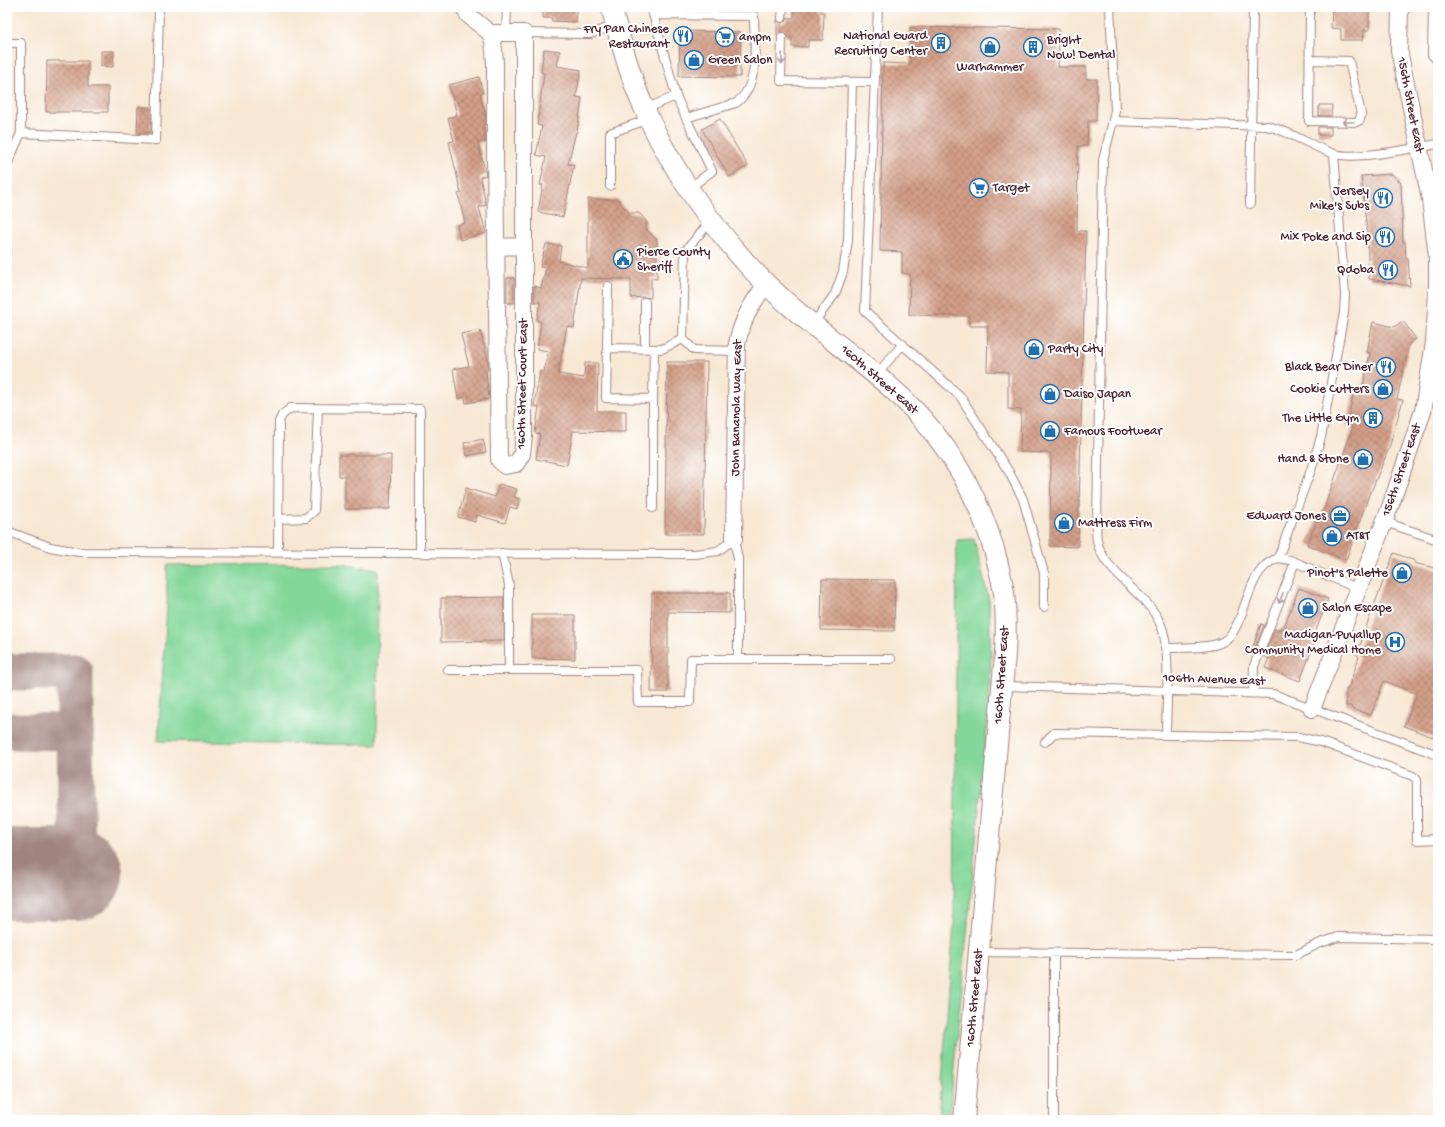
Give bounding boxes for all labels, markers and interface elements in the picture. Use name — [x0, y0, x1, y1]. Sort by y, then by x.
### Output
place label: Fry Pan Chinese Restaurant — [582, 22, 671, 52]
restaurant icon: Fry Pan Chinese Restaurant — [672, 25, 694, 47]
supermarket icon: ampm — [714, 26, 736, 48]
place label: National Guard Recruiting Center — [834, 29, 928, 59]
place label: ampm — [739, 30, 771, 45]
building icon: National Guard Recruiting Center — [930, 32, 952, 54]
place label: Bright Now! Dental — [1046, 33, 1116, 63]
shop icon: Warhammer — [979, 36, 1001, 58]
building icon: Bright Now! Dental — [1022, 36, 1044, 58]
shop icon: Green Salon — [683, 49, 705, 71]
one-way arrow — [778, 52, 785, 65]
place label: Green Salon — [708, 53, 773, 68]
street label: 156th Street East — [1393, 55, 1427, 156]
place label: Warhammer — [957, 60, 1025, 75]
one-way arrow — [1342, 118, 1355, 126]
supermarket icon: Target — [968, 177, 990, 199]
place label: Target — [992, 181, 1031, 196]
place label: Jersey Mike's Subs — [1310, 184, 1370, 214]
restaurant icon: Jersey Mike's Subs — [1372, 187, 1394, 209]
restaurant icon: Mix Poke and Sip — [1374, 226, 1396, 248]
place label: Mix Poke and Sip — [1280, 230, 1372, 245]
place label: Pierce County Sheriff — [636, 245, 711, 275]
public building icon: Pierce County Sheriff — [612, 248, 634, 270]
restaurant icon: Qdoba — [1377, 259, 1399, 281]
place label: Qdoba — [1337, 263, 1375, 278]
street label: 160th Street Court East — [514, 317, 532, 450]
street label: John Bananola Way East — [728, 338, 746, 476]
shop icon: Party City — [1023, 338, 1045, 360]
street label: 160th Street East — [836, 342, 922, 419]
place label: Party City — [1047, 342, 1104, 357]
restaurant icon: Black Bear Diner — [1375, 356, 1397, 378]
place label: Black Bear Diner — [1284, 360, 1373, 375]
shop icon: Cookie Cutters — [1372, 378, 1394, 400]
place label: Cookie Cutters — [1290, 382, 1370, 397]
shop icon: Daiso Japan — [1039, 383, 1061, 405]
place label: Daiso Japan — [1063, 387, 1132, 402]
building icon: The Little Gym — [1362, 407, 1384, 429]
place label: The Little Gym — [1282, 411, 1359, 426]
shop icon: Famous Footwear — [1039, 420, 1061, 442]
street label: 156th Street East — [1379, 420, 1425, 519]
place label: Famous Footwear — [1063, 424, 1163, 439]
shop icon: Hand & Stone — [1352, 448, 1374, 470]
place label: Hand & Stone — [1277, 452, 1349, 467]
office icon: Edward Jones — [1329, 505, 1351, 527]
place label: Edward Jones — [1246, 509, 1327, 524]
shop icon: Mattress Firm — [1053, 512, 1075, 534]
place label: Mattress Firm — [1078, 516, 1152, 531]
shop icon: AT&T — [1321, 525, 1343, 547]
place label: AT&T — [1346, 529, 1371, 544]
shop icon: Pinot's Palette — [1391, 562, 1413, 584]
place label: Pinot's Palette — [1306, 566, 1388, 581]
one-way arrow — [1277, 592, 1284, 604]
shop icon: Salon Escape — [1297, 597, 1319, 619]
place label: Salon Escape — [1322, 601, 1392, 616]
street label: 160th Street East — [991, 624, 1013, 725]
place label: Madigan-Puyallup Community Medical Home — [1245, 628, 1382, 658]
hospital icon: Madigan-Puyallup Community Medical Home — [1384, 631, 1406, 653]
street label: 106th Avenue East — [1162, 671, 1267, 689]
street label: 160th Street East — [963, 947, 987, 1048]

